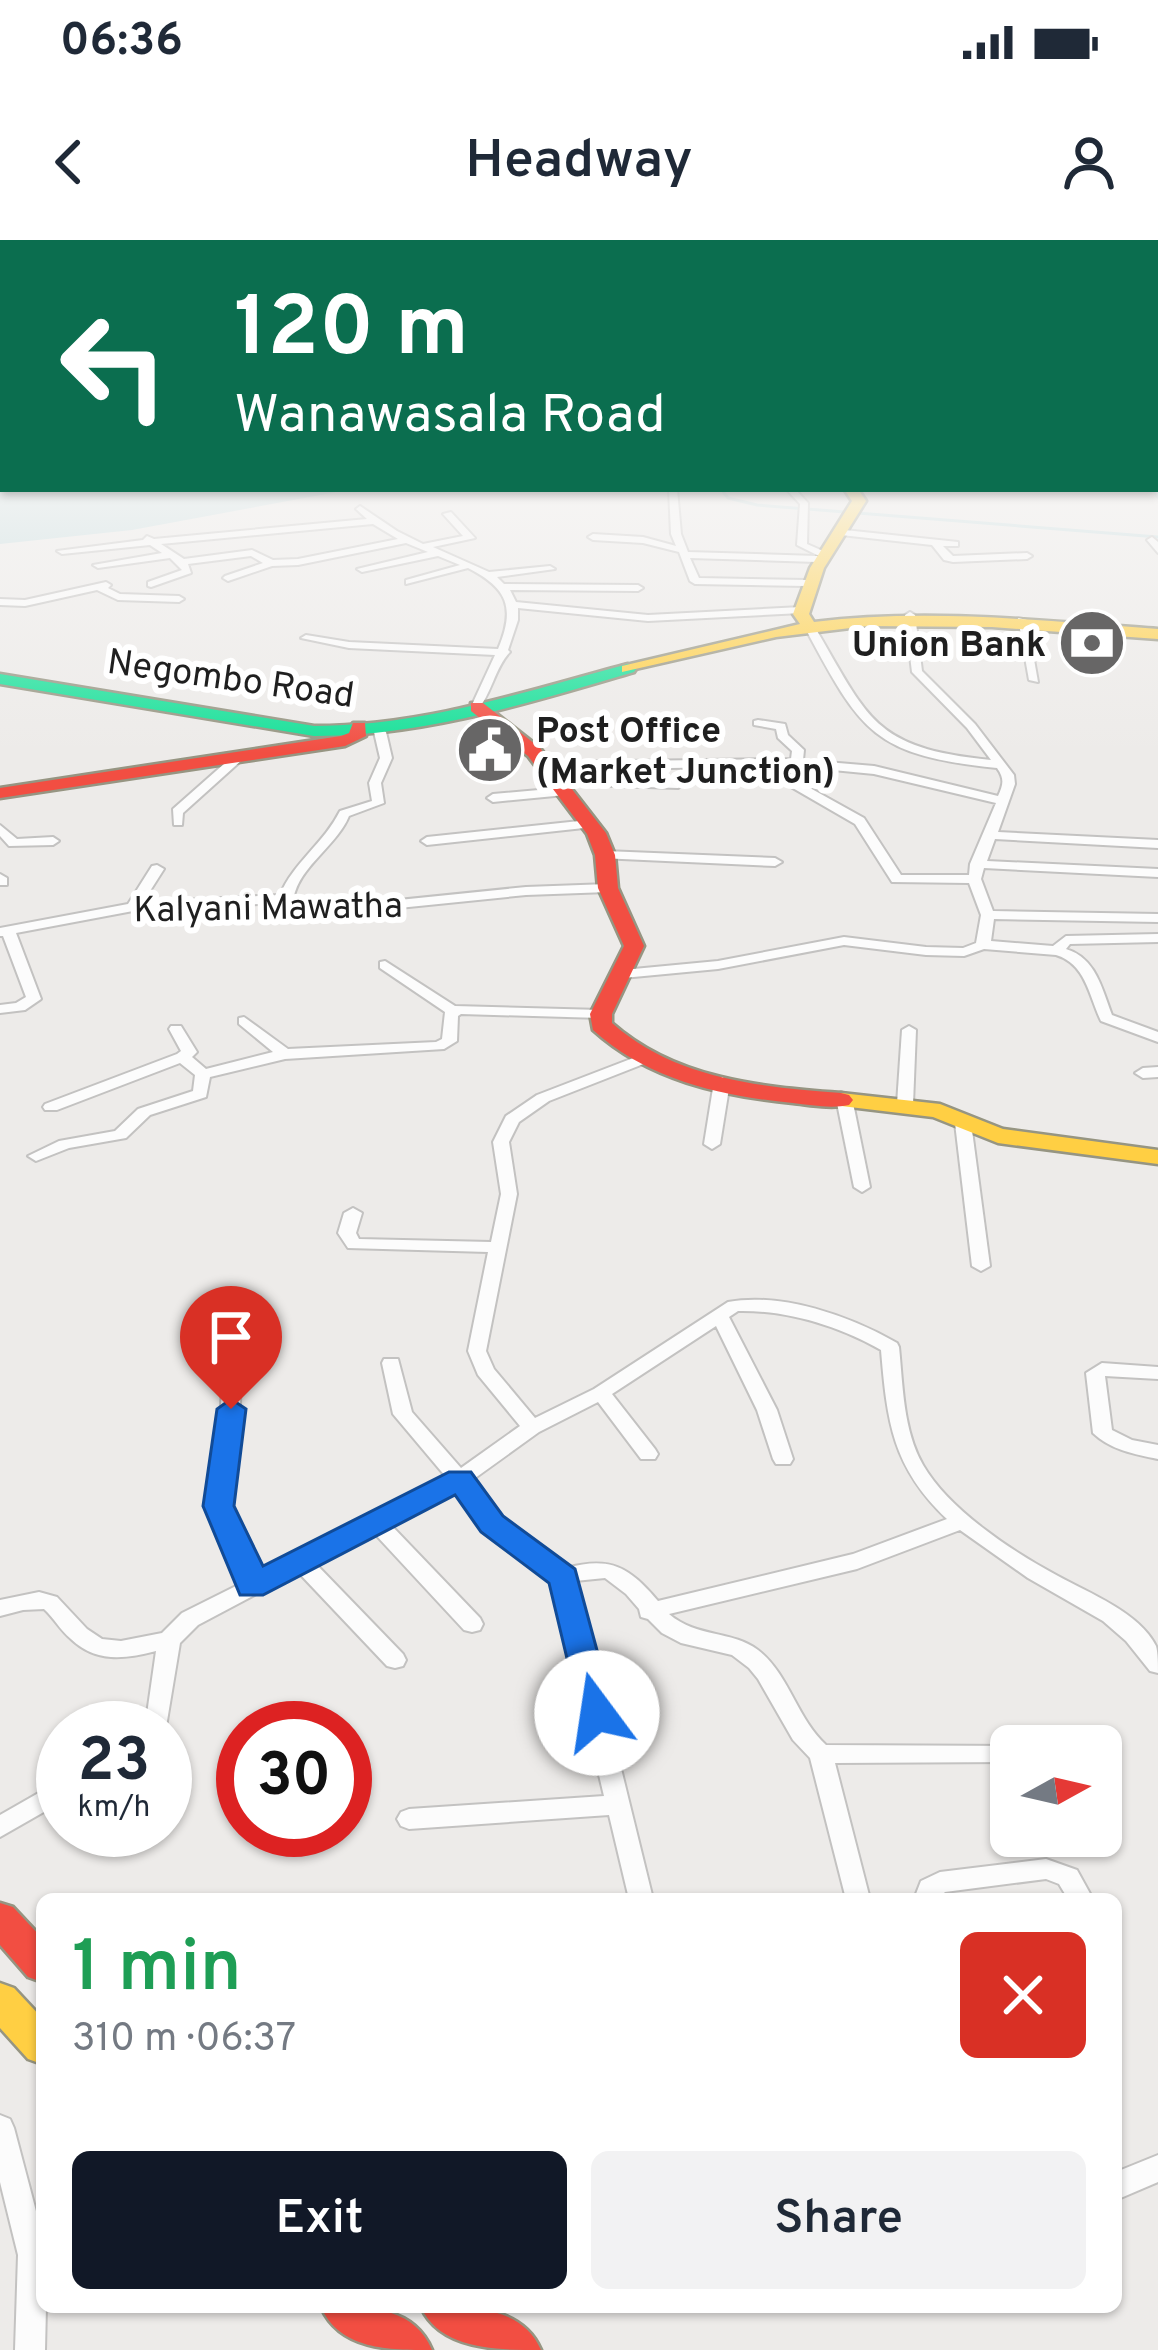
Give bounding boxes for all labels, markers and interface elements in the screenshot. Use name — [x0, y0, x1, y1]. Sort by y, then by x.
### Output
text: 06:36 — [60, 14, 183, 71]
text: Headway — [465, 128, 693, 197]
icon: back — [36, 129, 102, 195]
icon: person — [1056, 129, 1122, 195]
text: 120 m — [234, 279, 469, 385]
icon: left — [36, 288, 192, 444]
text: Wanawasala Road — [234, 383, 666, 452]
bank icon: Union Bank — [1057, 608, 1127, 678]
place label: Union Bank — [852, 624, 1046, 670]
street label: Negombo Road — [104, 641, 357, 721]
place label: Post Office (Market Junction) — [536, 710, 835, 797]
public building icon: Post Office (Market Junction) — [455, 715, 525, 785]
street label: Kalyani Mawatha — [133, 885, 403, 935]
pin — [180, 1286, 282, 1409]
icon: arrive — [198, 1304, 264, 1370]
position arrow — [534, 1650, 660, 1776]
speed limit sign: 30 — [216, 1701, 372, 1857]
north arrow — [990, 1725, 1122, 1857]
map controls — [990, 1725, 1122, 1857]
text: 23 — [78, 1726, 150, 1802]
text: km/h — [78, 1790, 150, 1827]
text: 1 min — [72, 1925, 242, 2017]
button: close — [960, 1932, 1086, 2058]
text: 310 m · 06:37 — [72, 2016, 296, 2065]
button: Exit — [72, 2151, 567, 2289]
button: Share — [591, 2151, 1086, 2289]

